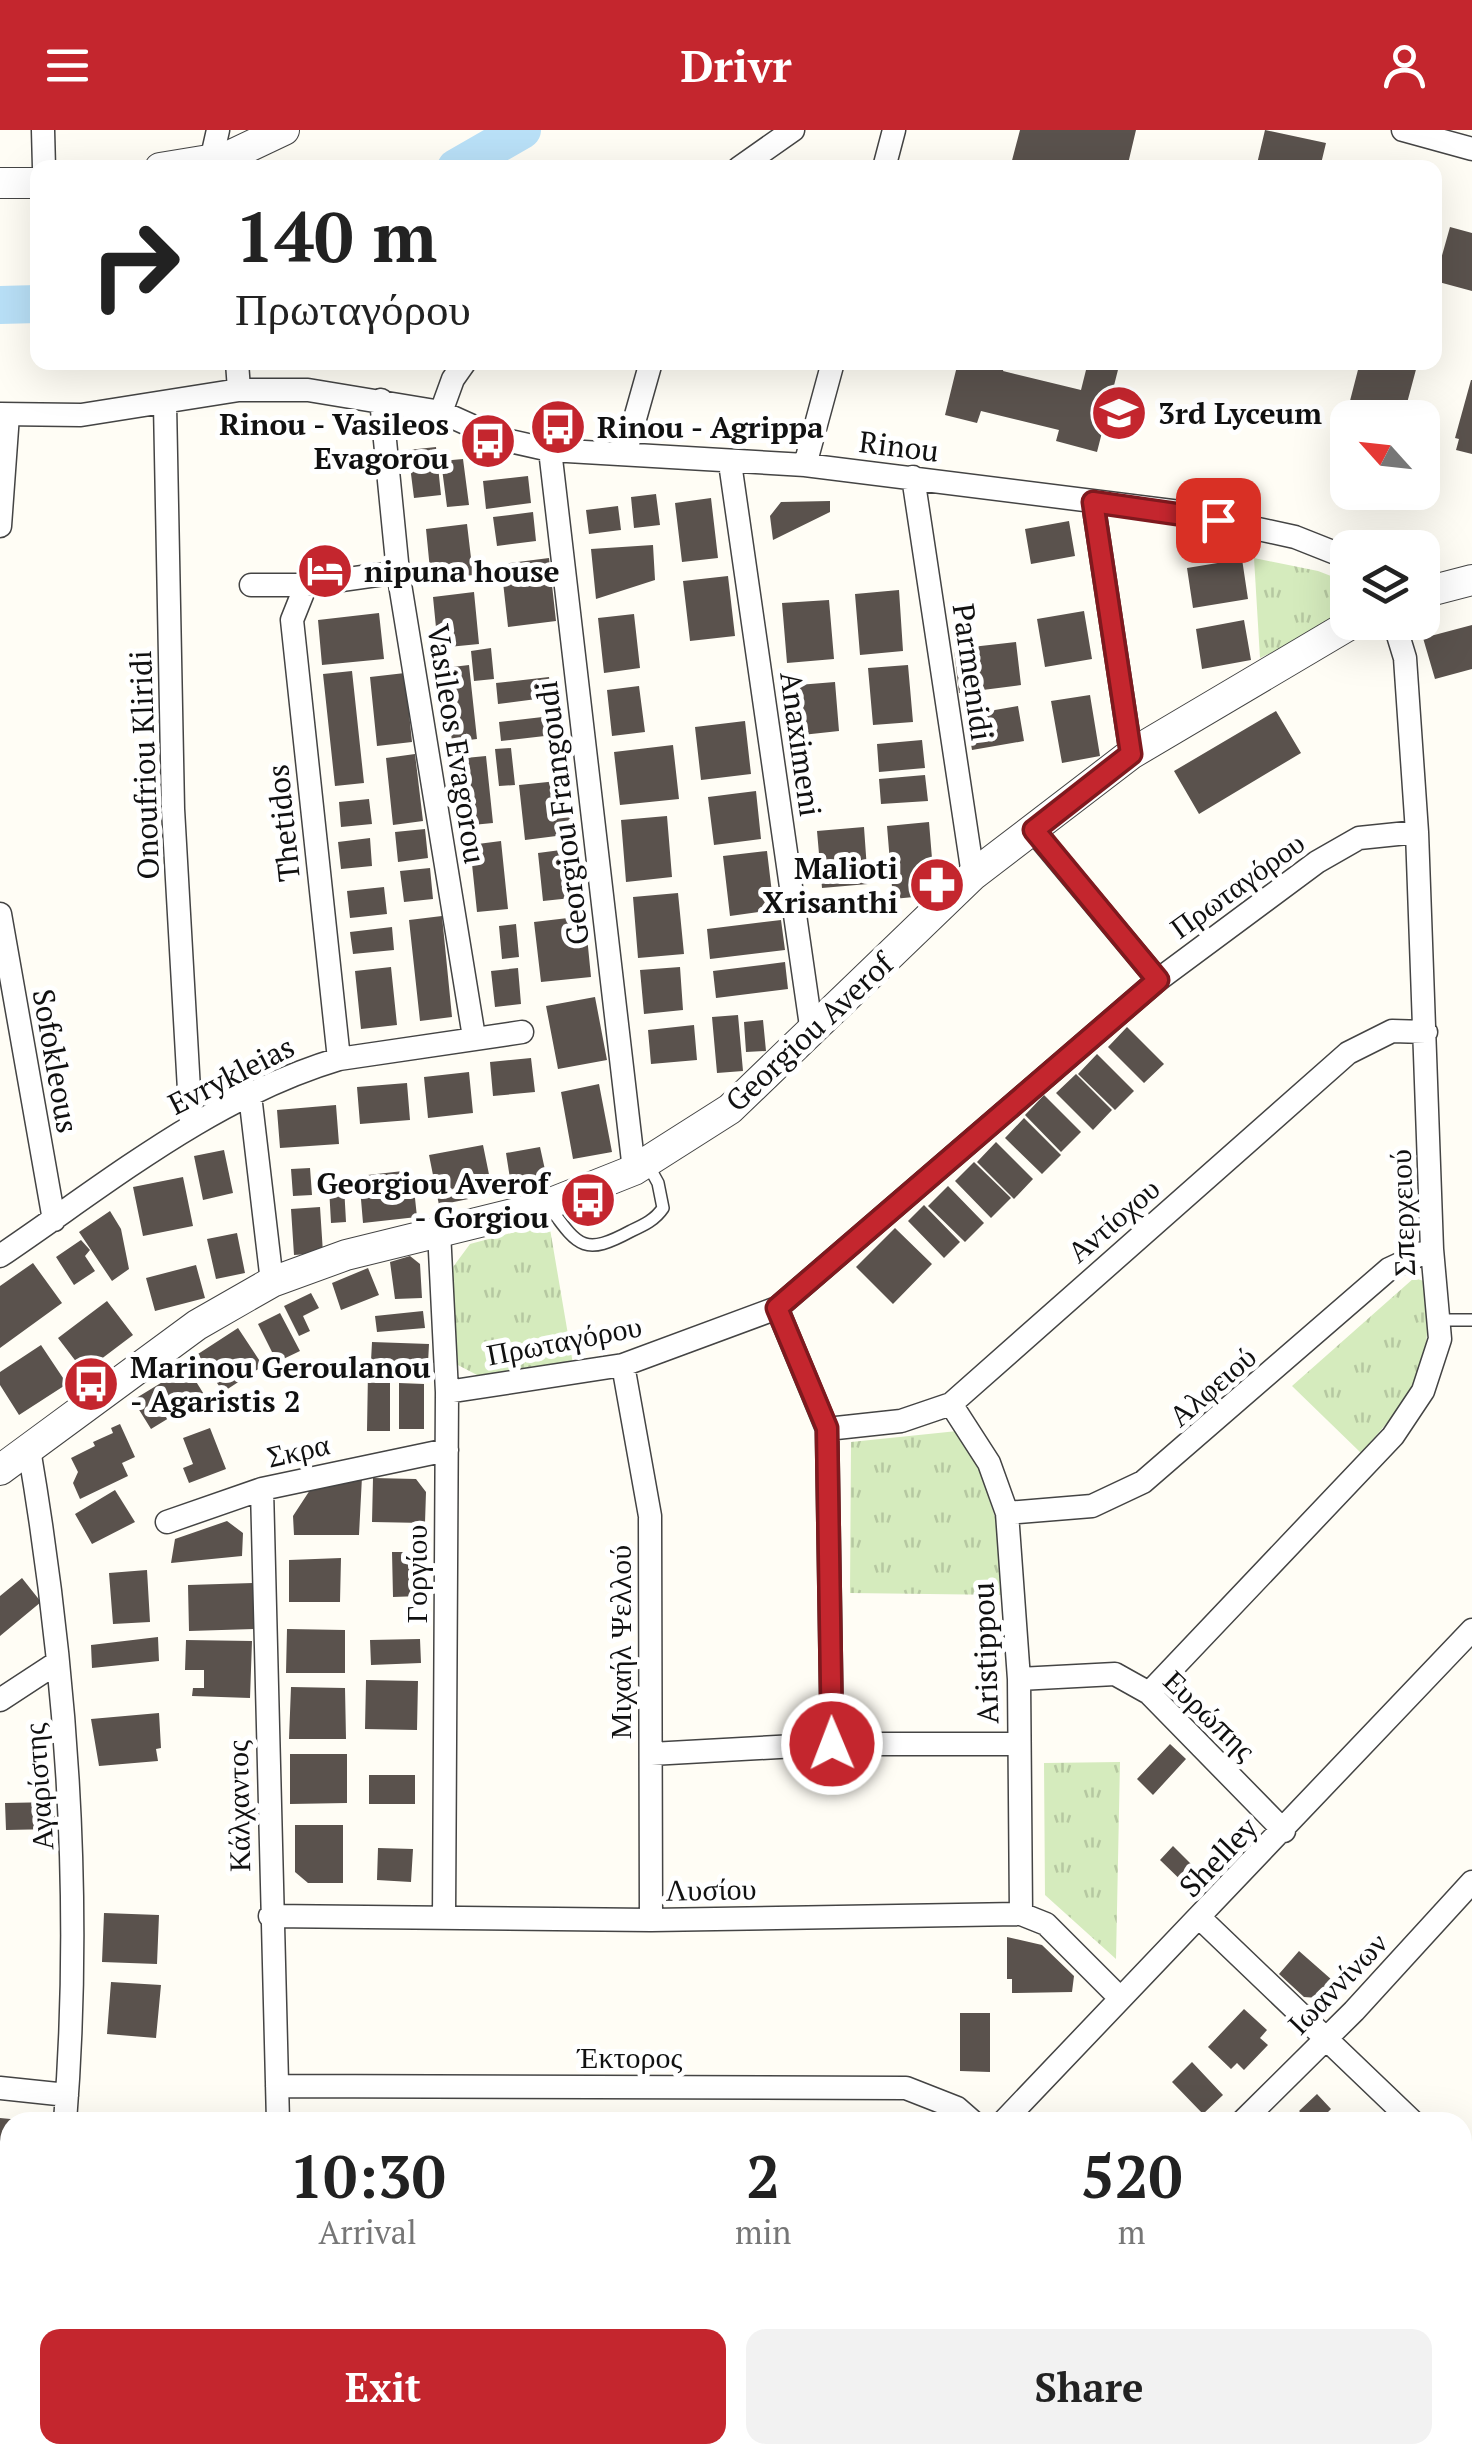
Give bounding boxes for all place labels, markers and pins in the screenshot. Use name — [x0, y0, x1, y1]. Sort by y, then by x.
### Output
school or university icon: 3rd Lyceum — [1089, 383, 1149, 443]
place label: 3rd Lyceum — [1158, 393, 1322, 433]
bus stop icon: Rinou - Agrippa — [528, 397, 588, 457]
place label: Rinou - Vasileos Evagorou — [219, 404, 449, 478]
place label: Rinou - Agrippa — [597, 407, 824, 447]
bus stop icon: Rinou - Vasileos Evagorou — [458, 411, 518, 471]
pin — [1176, 478, 1261, 563]
hotel icon: nipuna house — [295, 541, 355, 601]
place label: nipuna house — [364, 551, 560, 591]
place label: Malioti Xrisanthi — [763, 848, 898, 922]
pharmacy icon: Malioti Xrisanthi — [907, 855, 967, 915]
place label: Georgiou Averof - Gorgiou — [316, 1163, 552, 1237]
bus stop icon: Georgiou Averof - Gorgiou — [558, 1170, 618, 1230]
place label: Marinou Geroulanou - Agaristis 2 — [130, 1347, 431, 1421]
bus stop icon: Marinou Geroulanou - Agaristis 2 — [61, 1354, 121, 1414]

